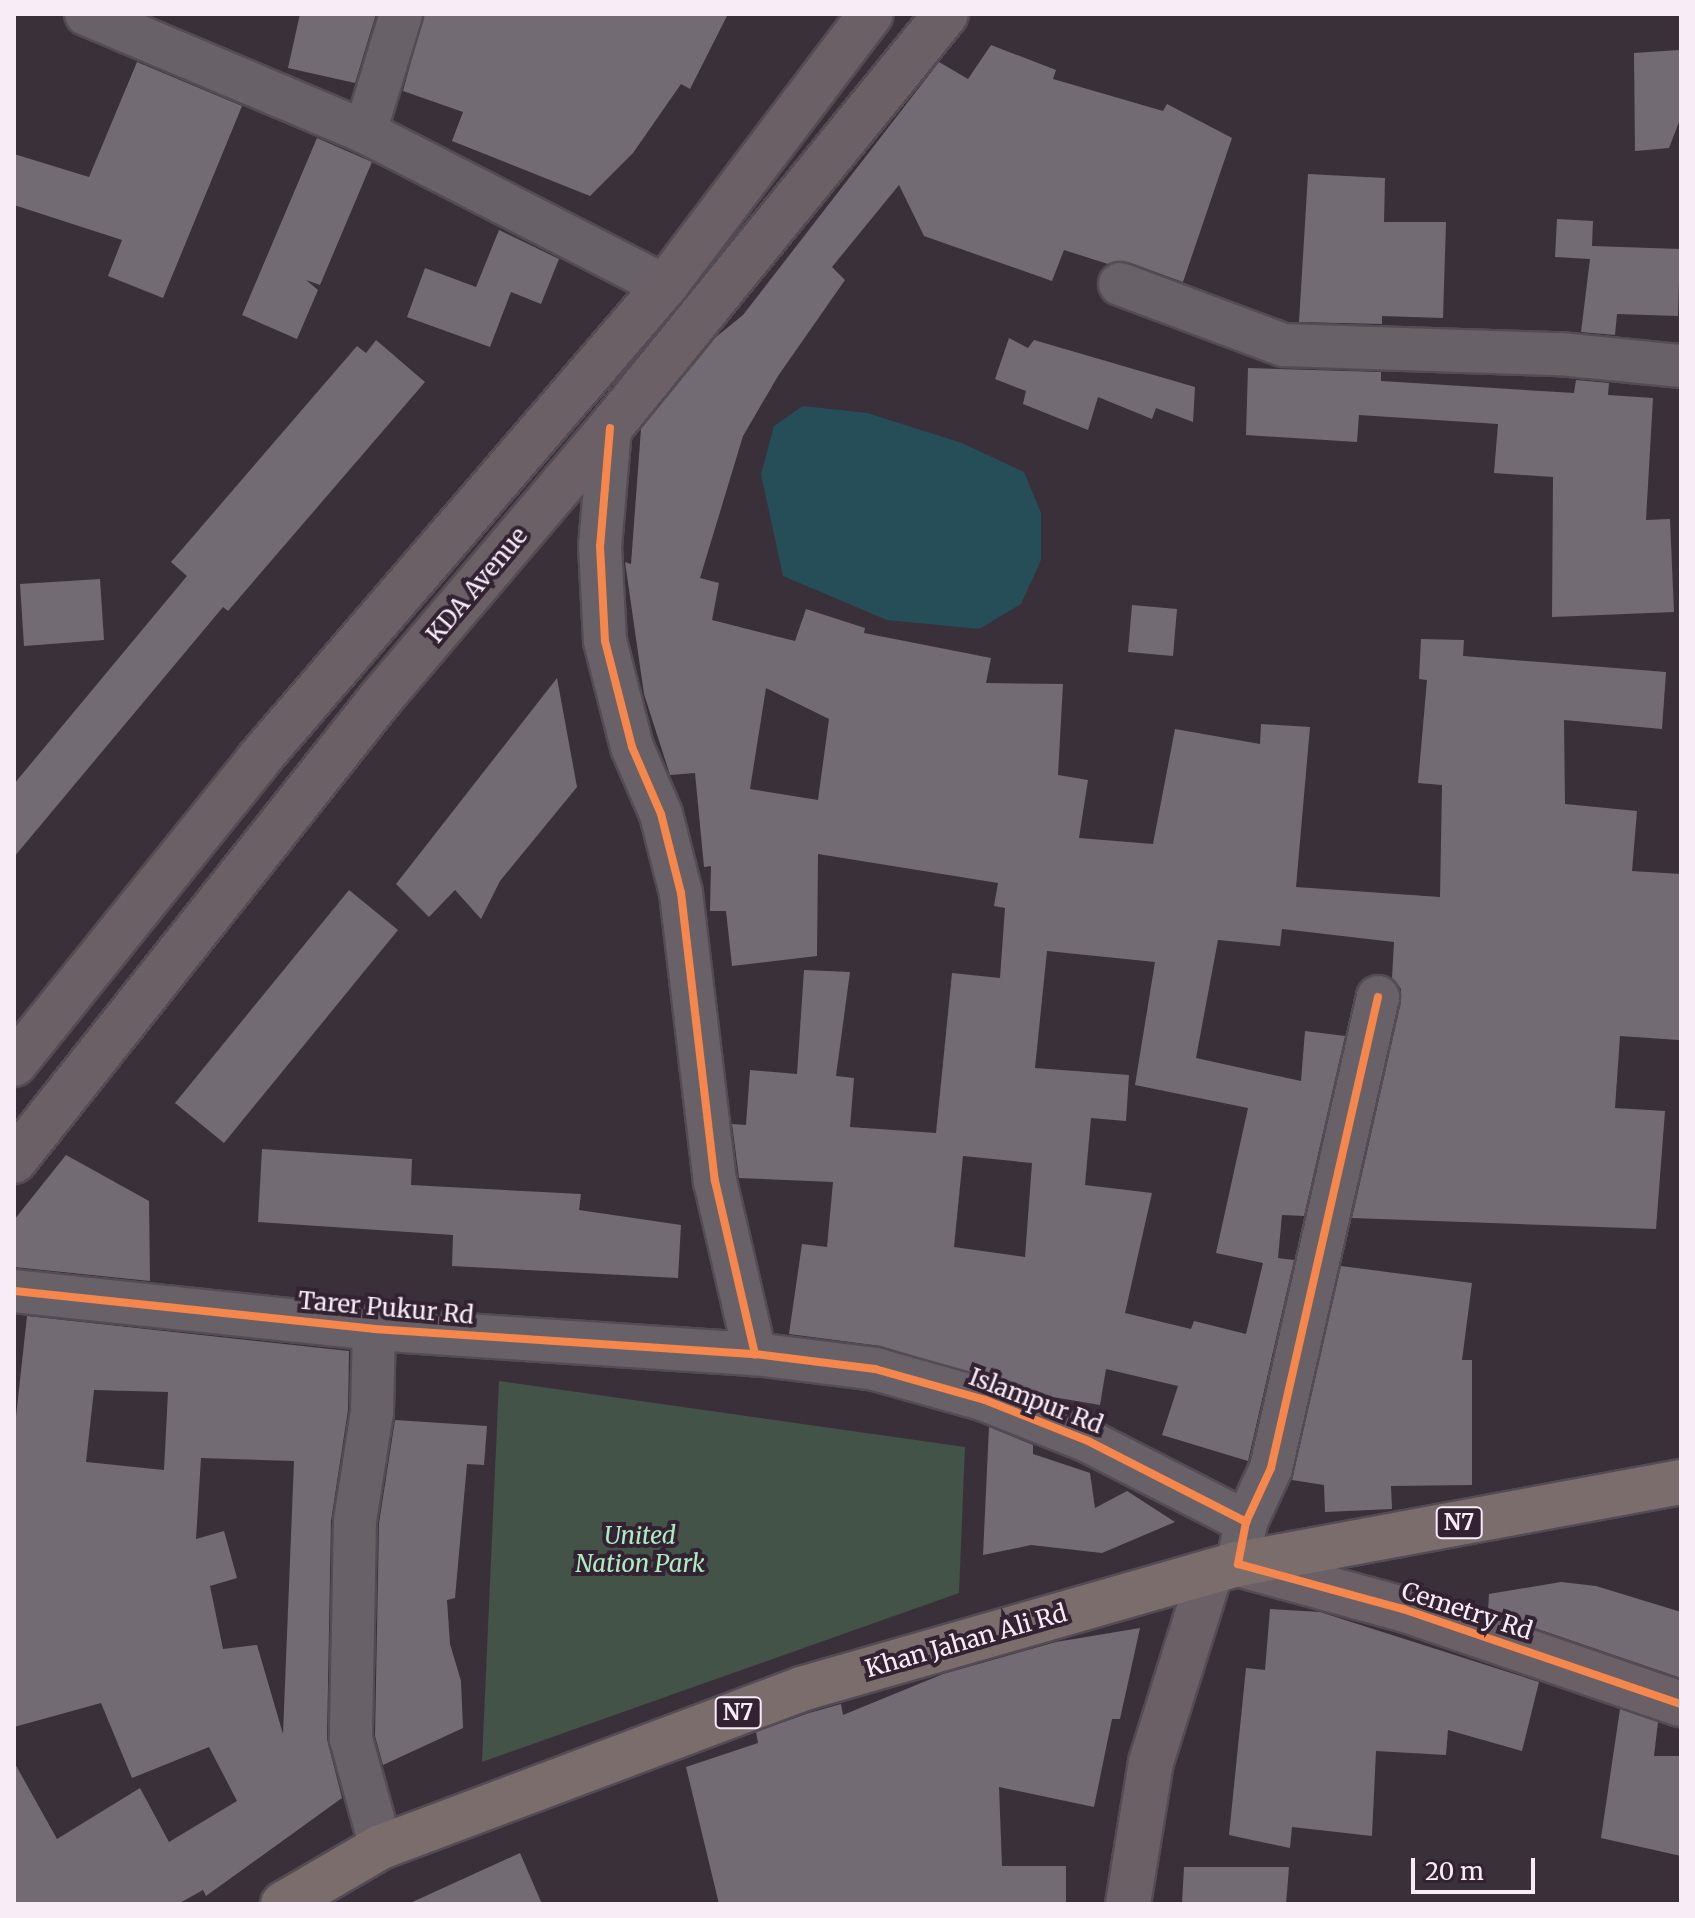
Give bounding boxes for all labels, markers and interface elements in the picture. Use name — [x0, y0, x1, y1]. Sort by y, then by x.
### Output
street label: KDA Avenue — [420, 521, 534, 649]
street label: Tarer Pukur Rd — [297, 1286, 475, 1330]
street label: Islampur Rd — [965, 1362, 1107, 1440]
road number: N7 — [1435, 1505, 1483, 1541]
park label: United Nation Park — [575, 1522, 705, 1578]
street label: Cemetry Rd — [1398, 1576, 1536, 1646]
street label: Khan Jahan Ali Rd — [862, 1598, 1070, 1684]
road number: N7 — [714, 1695, 762, 1731]
scale bar — [1415, 1842, 1539, 1892]
text: 20 m — [1425, 1856, 1484, 1887]

